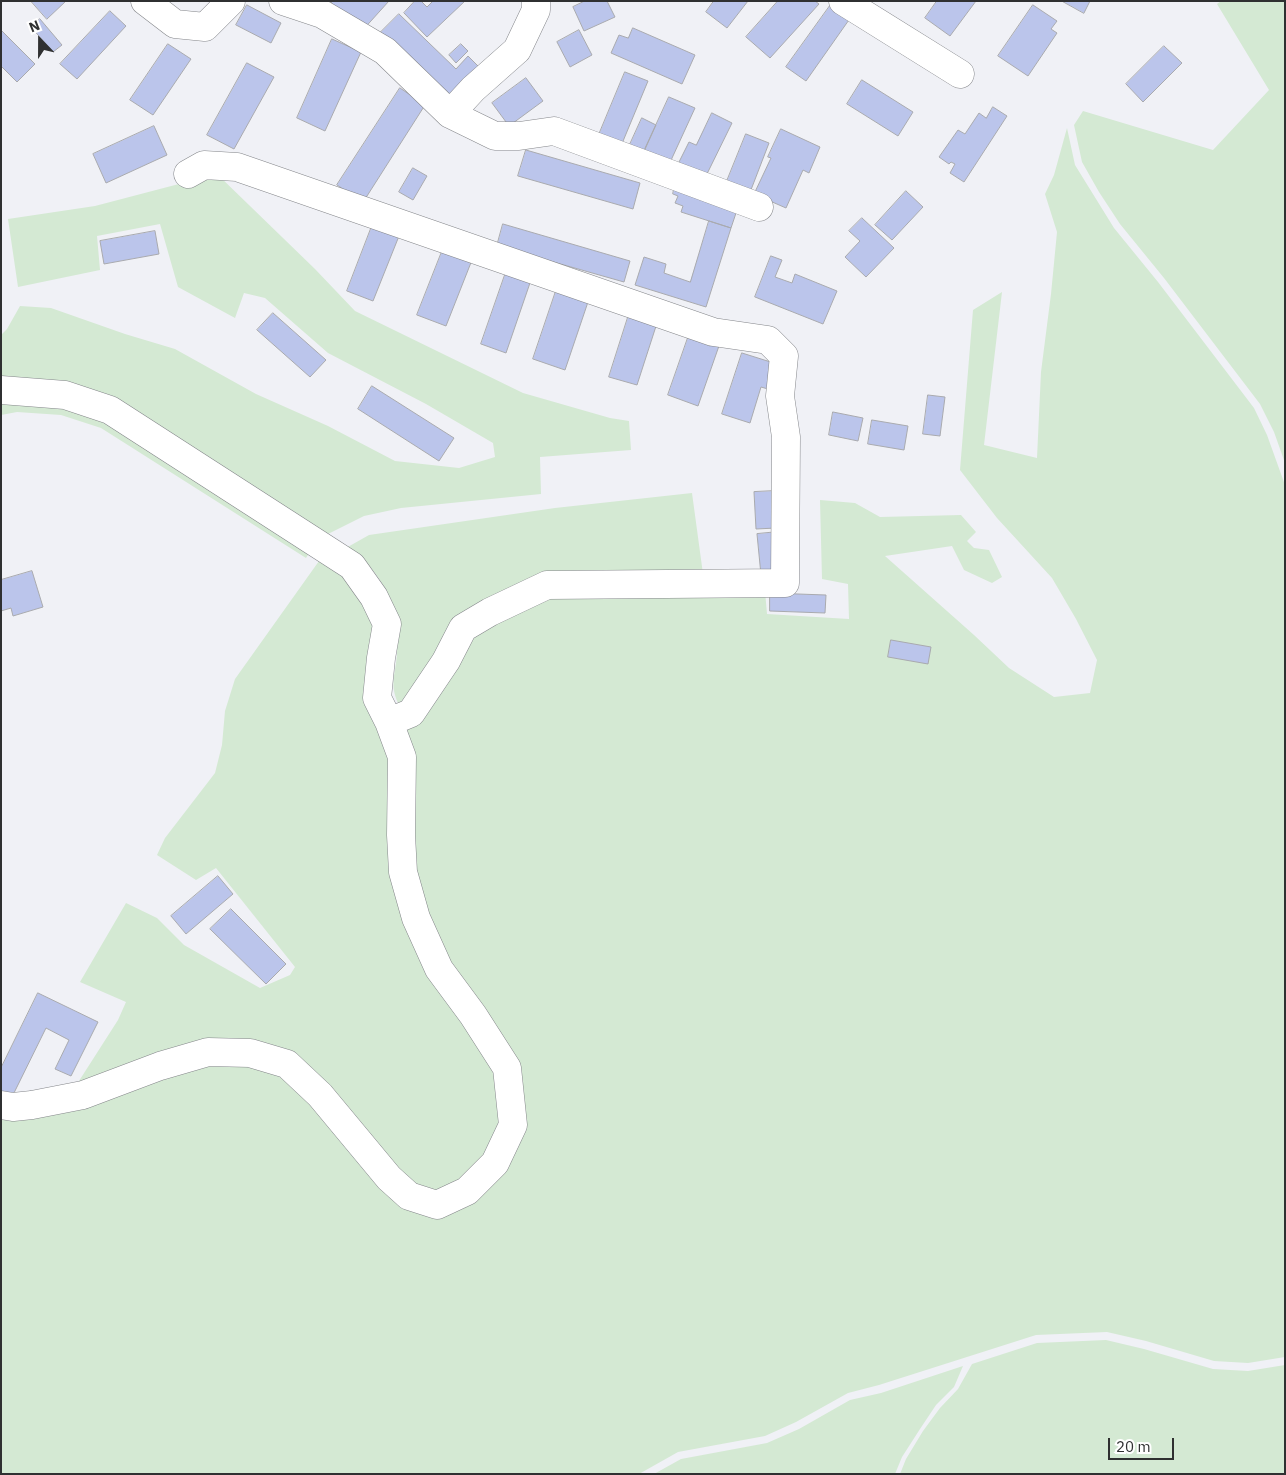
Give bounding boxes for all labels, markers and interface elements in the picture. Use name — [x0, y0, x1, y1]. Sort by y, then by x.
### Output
north arrow — [15, 15, 65, 65]
text: N — [26, 16, 42, 36]
scale bar — [1111, 1428, 1177, 1460]
text: 20 m — [1116, 1437, 1151, 1456]

